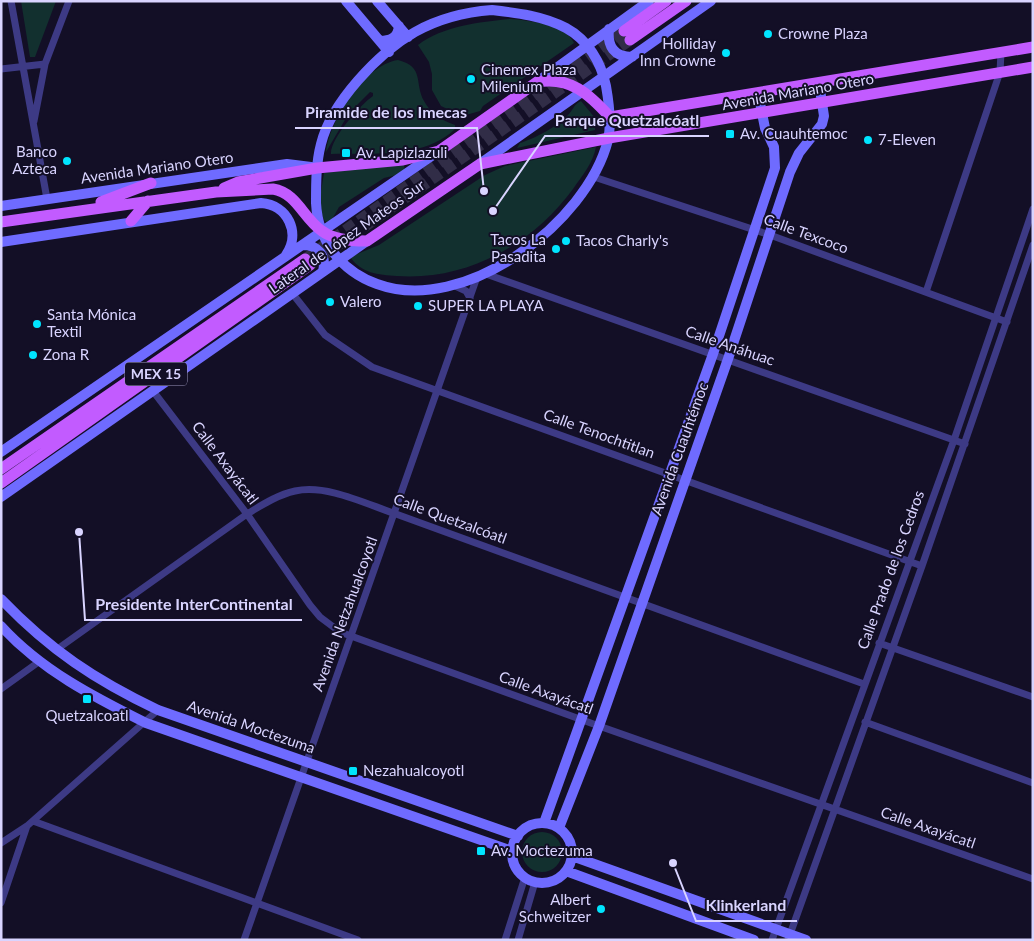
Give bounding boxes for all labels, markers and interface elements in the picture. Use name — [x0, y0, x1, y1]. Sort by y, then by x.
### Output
place label: Crowne Plaza — [778, 24, 868, 42]
marker: Crowne Plaza — [762, 28, 774, 40]
place label: Holliday Inn Crowne — [640, 34, 716, 69]
marker: Holliday Inn Crowne — [720, 47, 732, 59]
place label: Cinemex Plaza Milenium — [481, 60, 577, 95]
street label: Avenida Mariano Otero — [720, 69, 875, 113]
marker: Cinemex Plaza Milenium — [465, 73, 477, 85]
callout: Piramide de los Imecas — [295, 97, 477, 128]
text: Piramide de los Imecas — [305, 102, 467, 121]
callout: Parque Quetzalcóatl — [545, 105, 709, 136]
text: Parque Quetzalcóatl — [555, 110, 699, 129]
place label: Av. Cuauhtemoc — [740, 124, 848, 142]
marker: Av. Cuauhtemoc — [724, 128, 736, 140]
place label: 7-Eleven — [878, 130, 936, 148]
marker: 7-Eleven — [862, 134, 874, 146]
place label: Banco Azteca — [12, 142, 57, 177]
place label: Av. Lapizlazuli — [356, 143, 447, 161]
street label: Avenida Mariano Otero — [79, 147, 234, 187]
marker: Av. Lapizlazuli — [340, 147, 352, 159]
marker: Banco Azteca — [61, 155, 73, 167]
street label: Lateral de López Mateos Sur — [265, 175, 428, 297]
street label: Calle Texcoco — [761, 209, 851, 257]
place label: Tacos La Pasadita — [490, 230, 546, 265]
place label: Tacos Charly's — [576, 231, 668, 249]
marker: Tacos Charly's — [560, 235, 572, 247]
marker: Tacos La Pasadita — [550, 243, 562, 255]
place label: Valero — [340, 292, 382, 310]
marker: Valero — [324, 296, 336, 308]
place label: SUPER LA PLAYA — [428, 296, 544, 314]
marker: SUPER LA PLAYA — [412, 300, 424, 312]
place label: Santa Mónica Textil — [47, 305, 136, 340]
marker: Santa Mónica Textil — [31, 318, 43, 330]
street label: Calle Anáhuac — [683, 321, 777, 369]
place label: Zona R — [43, 345, 90, 363]
marker: Zona R — [27, 349, 39, 361]
road number: MEX 15 — [125, 362, 187, 386]
street label: Avenida Cuauhtémoc — [647, 380, 712, 518]
street label: Calle Tenochtitlan — [541, 405, 657, 462]
street label: Calle Axayácatl — [189, 417, 263, 507]
street label: Calle Prado de los Cedros — [853, 488, 927, 651]
street label: Calle Quetzalcóatl — [391, 489, 510, 547]
street label: Avenida Netzahualcoyotl — [308, 534, 380, 693]
callout: Presidente InterContinental — [85, 589, 302, 620]
text: Presidente InterContinental — [95, 594, 293, 613]
street label: Calle Axayácatl — [497, 667, 596, 717]
marker: Quetzalcoatl — [81, 693, 93, 705]
street label: Avenida Moctezuma — [185, 696, 318, 756]
place label: Quetzalcoatl — [45, 706, 129, 724]
place label: Nezahualcoyotl — [363, 761, 464, 779]
marker: Nezahualcoyotl — [347, 765, 359, 777]
street label: Calle Axayácatl — [879, 802, 978, 852]
place label: Av. Moctezuma — [491, 841, 593, 859]
marker: Av. Moctezuma — [475, 845, 487, 857]
place label: Albert Schweitzer — [519, 890, 592, 925]
callout: Klinkerland — [696, 890, 797, 921]
text: Klinkerland — [706, 895, 786, 914]
marker: Albert Schweitzer — [595, 903, 607, 915]

